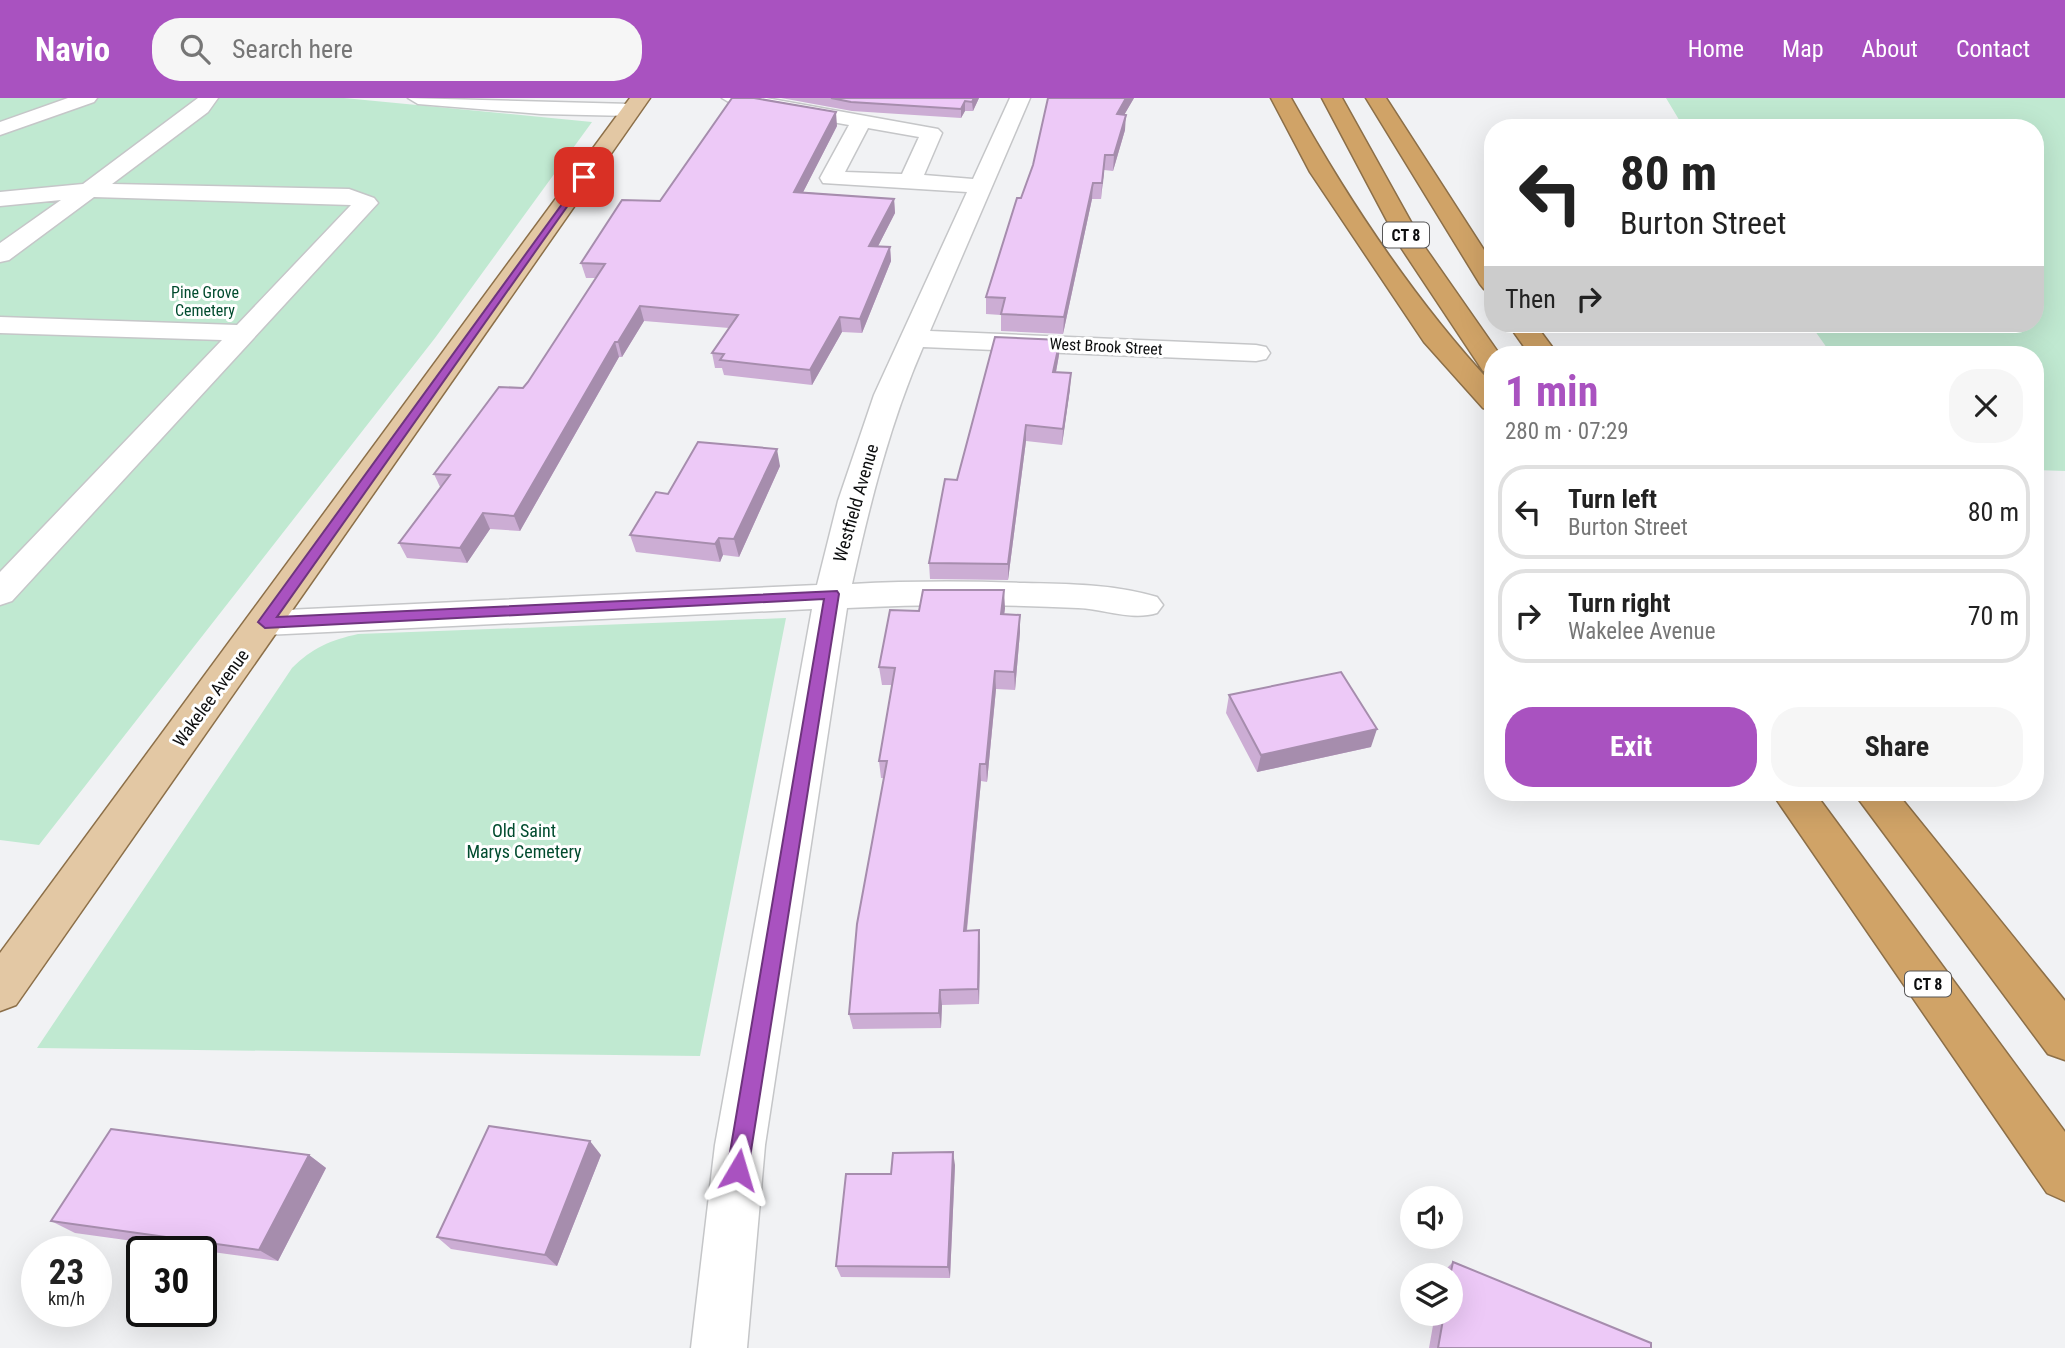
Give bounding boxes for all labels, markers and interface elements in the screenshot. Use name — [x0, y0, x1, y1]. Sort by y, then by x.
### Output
search box — [152, 18, 642, 81]
text: Navio — [35, 30, 110, 69]
icon: search — [176, 30, 214, 68]
text: Search here — [232, 34, 353, 64]
text: Home — [1688, 35, 1744, 63]
text: Map — [1782, 35, 1824, 63]
text: About — [1862, 35, 1918, 63]
text: Contact — [1956, 35, 2030, 63]
text: 80 m — [1620, 145, 1717, 202]
pin — [554, 147, 614, 207]
icon: left — [1505, 147, 1596, 238]
icon: arrive — [565, 158, 603, 196]
text: Burton Street — [1620, 204, 1787, 242]
road number: CT 8 — [1383, 223, 1429, 248]
icon: right — [1570, 280, 1608, 318]
park label: Pine Grove Cemetery — [171, 283, 239, 320]
text: Then — [1505, 284, 1556, 314]
street label: West Brook Street — [1049, 334, 1163, 359]
text: 1 min — [1505, 367, 1598, 416]
button: close — [1949, 369, 2023, 443]
text: 280 m · 07:29 — [1505, 418, 1629, 445]
street label: Westfield Avenue — [829, 441, 882, 564]
text: Turn left — [1568, 484, 1657, 514]
icon: left — [1509, 493, 1547, 531]
text: 80 m — [1968, 497, 2019, 527]
text: Burton Street — [1568, 514, 1688, 541]
text: Turn right — [1568, 588, 1670, 618]
icon: right — [1509, 597, 1547, 635]
text: 70 m — [1968, 601, 2019, 631]
text: Wakelee Avenue — [1568, 618, 1715, 645]
street label: Wakelee Avenue — [168, 645, 253, 751]
button: Exit — [1505, 707, 1757, 787]
button: Share — [1771, 707, 2023, 787]
park label: Old Saint Marys Cemetery — [466, 820, 582, 862]
road number: CT 8 — [1905, 972, 1951, 996]
position arrow — [701, 1133, 775, 1207]
map controls — [1400, 1186, 1463, 1326]
button: sound — [1400, 1186, 1463, 1249]
speed limit sign: 30 — [126, 1236, 217, 1327]
text: 23 — [49, 1252, 84, 1293]
button: layers — [1400, 1263, 1463, 1326]
text: km/h — [48, 1288, 85, 1309]

